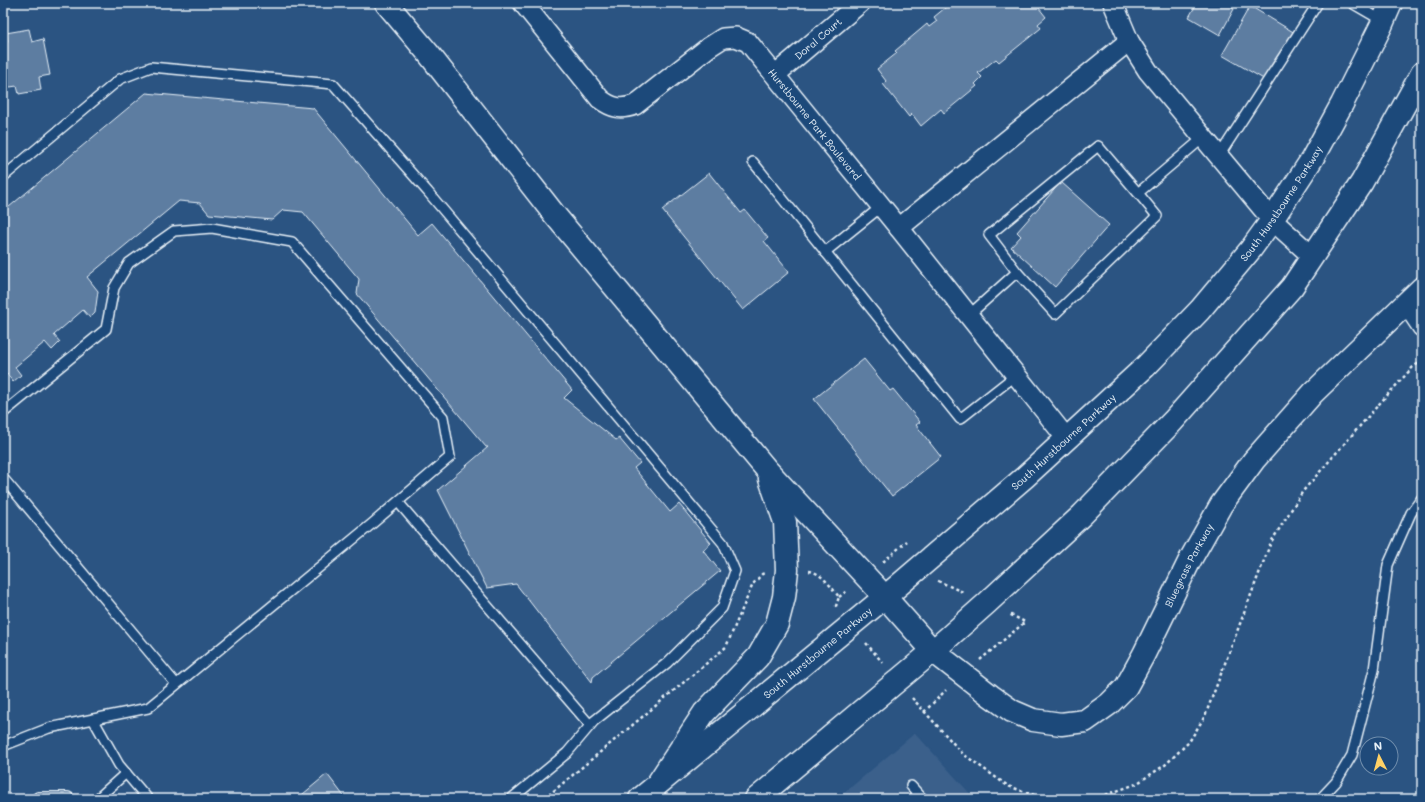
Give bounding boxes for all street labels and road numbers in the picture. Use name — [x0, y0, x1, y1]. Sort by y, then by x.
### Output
street label: Doral Court — [791, 14, 845, 62]
street label: Hurstbourne Park Boulevard — [765, 65, 864, 183]
street label: South Hurstbourne Parkway — [1237, 143, 1325, 264]
street label: South Hurstbourne Parkway — [1008, 390, 1119, 493]
street label: Bluegrass Parkway — [1161, 521, 1216, 609]
street label: South Hurstbourne Parkway — [760, 604, 875, 702]

